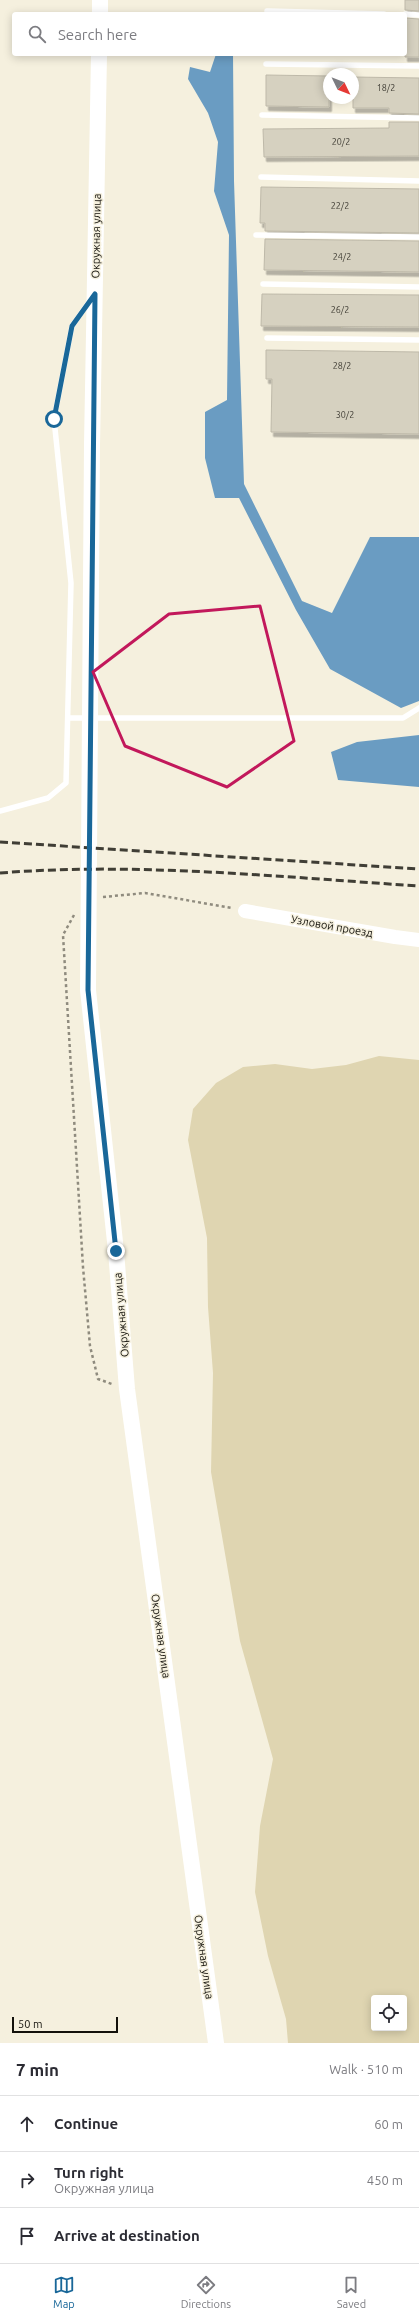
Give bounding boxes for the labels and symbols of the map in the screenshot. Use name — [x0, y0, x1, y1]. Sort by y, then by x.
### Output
north arrow — [323, 68, 359, 104]
house number: 18/2 — [377, 83, 395, 93]
house number: 20/2 — [332, 137, 350, 147]
street label: Окружная улица — [89, 194, 103, 278]
house number: 22/2 — [331, 201, 349, 211]
house number: 24/2 — [333, 252, 351, 262]
house number: 26/2 — [331, 305, 349, 315]
house number: 28/2 — [333, 361, 351, 371]
route start — [45, 410, 63, 428]
house number: 30/2 — [336, 410, 354, 420]
street label: Узловой проезд — [290, 913, 374, 939]
route end — [107, 1242, 125, 1260]
street label: Окружная улица — [111, 1272, 131, 1358]
street label: Окружная улица — [149, 1593, 173, 1679]
street label: Окружная улица — [192, 1914, 216, 2000]
scale bar — [12, 2015, 118, 2034]

